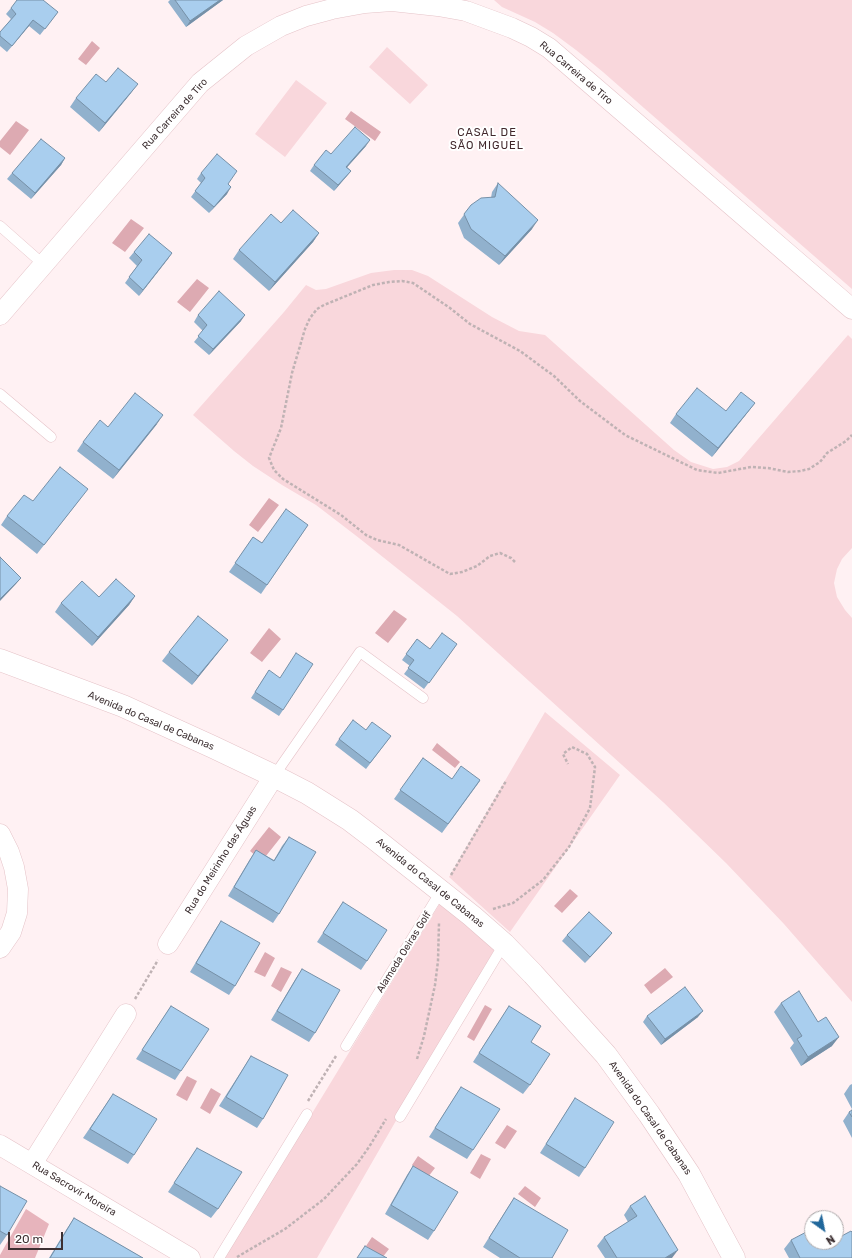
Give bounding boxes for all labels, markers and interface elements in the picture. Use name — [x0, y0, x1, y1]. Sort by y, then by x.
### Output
street label: Rua Carreira de Tiro — [537, 39, 615, 107]
street label: Rua Carreira de Tiro — [140, 76, 210, 152]
district label: CASAL DE SÃO MIGUEL — [450, 126, 524, 152]
street label: Avenida do Casal de Cabanas — [86, 689, 216, 753]
street label: Rua do Meirinho das Águas — [183, 804, 259, 916]
street label: Avenida do Casal de Cabanas — [373, 836, 487, 930]
street label: Alameda Oeiras Golf — [374, 909, 434, 995]
street label: Avenida do Casal de Cabanas — [606, 1059, 694, 1177]
street label: Rua Sacrovir Moreira — [30, 1159, 118, 1219]
north arrow — [804, 1210, 844, 1250]
scale bar — [10, 1224, 65, 1250]
text: 20 m — [15, 1232, 43, 1246]
text: N — [823, 1232, 837, 1247]

